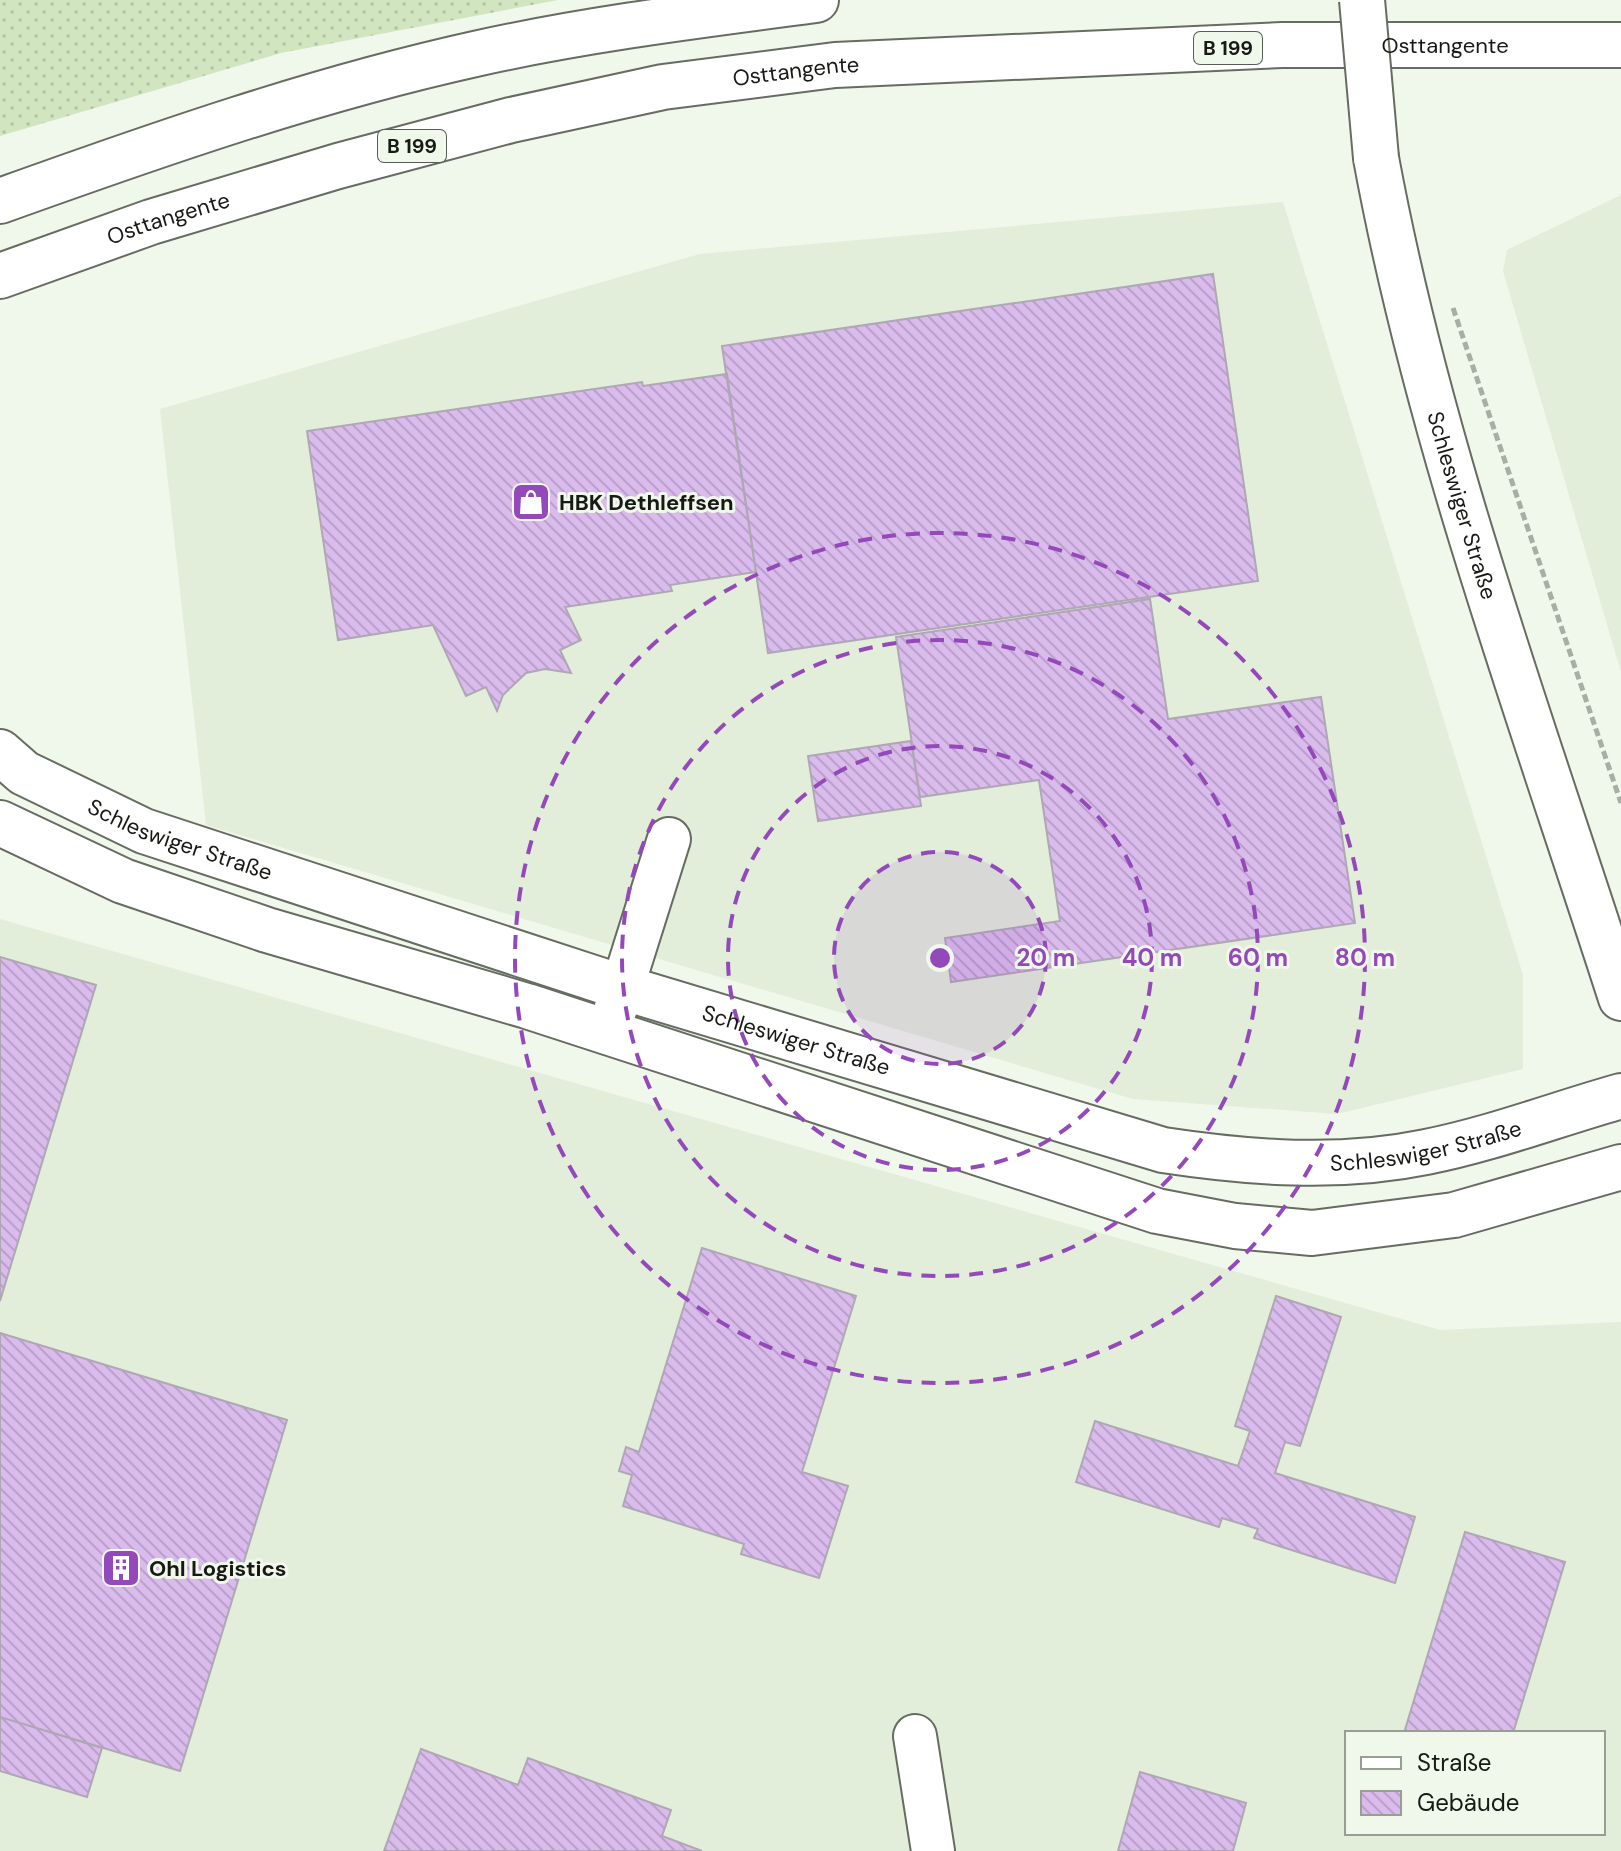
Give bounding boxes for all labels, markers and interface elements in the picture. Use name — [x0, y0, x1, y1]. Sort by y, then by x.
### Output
street label: Osttangente — [1381, 31, 1509, 60]
road number: B 199 — [1194, 32, 1262, 64]
street label: Osttangente — [731, 50, 860, 93]
road number: B 199 — [378, 130, 446, 162]
street label: Osttangente — [103, 185, 233, 252]
street label: Schleswiger Straße — [1420, 408, 1504, 603]
shop icon: HBK Dethleffsen — [510, 481, 552, 523]
place label: HBK Dethleffsen — [559, 488, 734, 517]
street label: Schleswiger Straße — [83, 792, 276, 887]
text: 20 m — [1017, 942, 1075, 973]
text: 40 m — [1122, 942, 1182, 973]
text: 60 m — [1228, 942, 1288, 973]
text: 80 m — [1335, 942, 1395, 973]
centre of rings — [926, 944, 954, 972]
street label: Schleswiger Straße — [699, 998, 893, 1082]
street label: Schleswiger Straße — [1329, 1114, 1525, 1178]
building icon: Ohl Logistics — [100, 1547, 142, 1589]
place label: Ohl Logistics — [149, 1554, 287, 1583]
legend — [1345, 1731, 1605, 1835]
text: Straße — [1417, 1747, 1491, 1778]
text: Gebäude — [1417, 1787, 1519, 1818]

